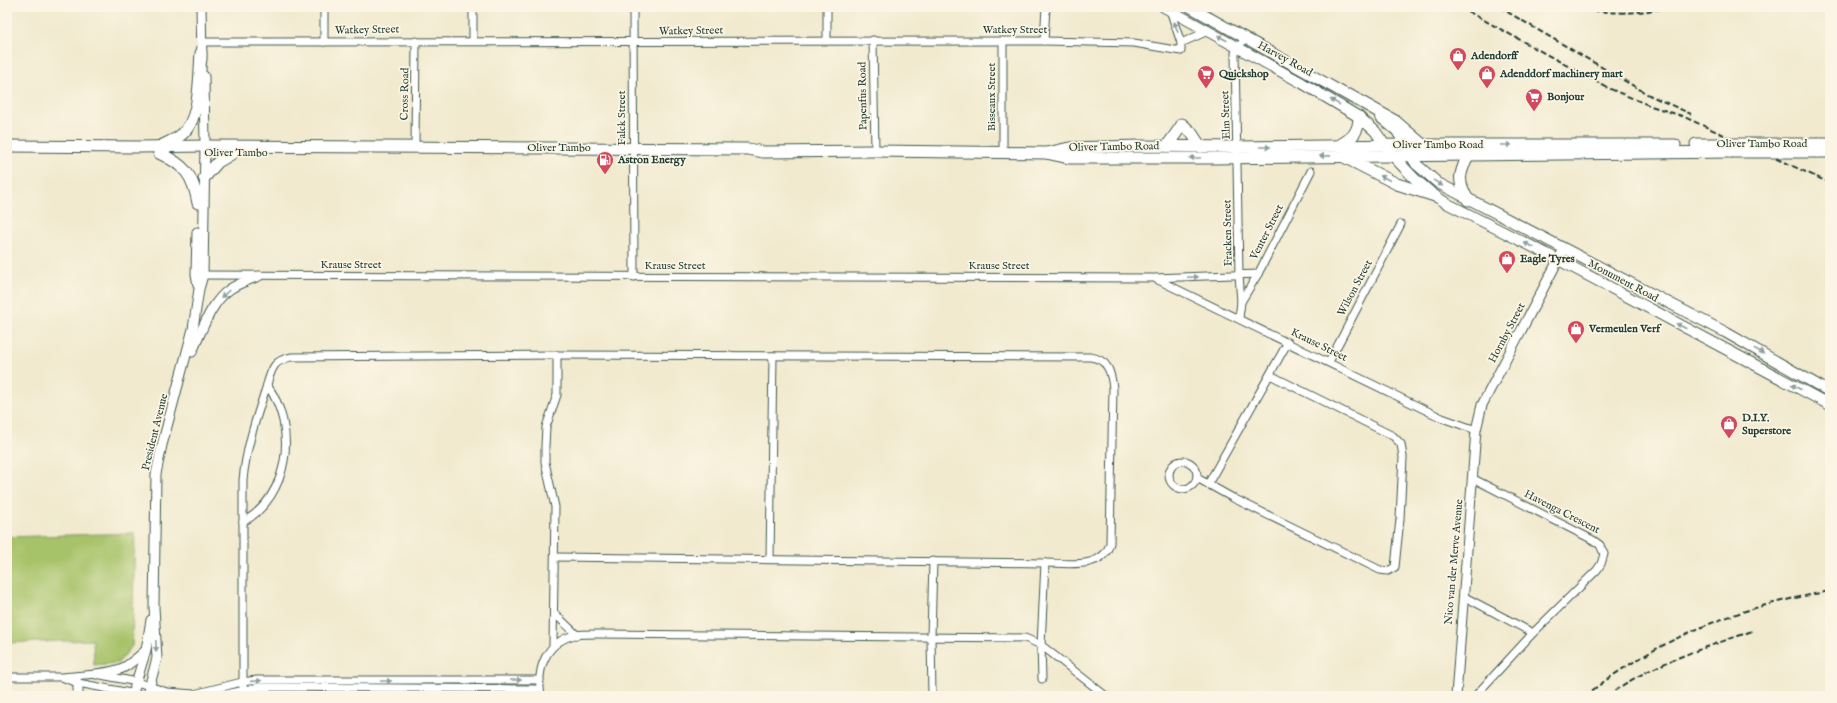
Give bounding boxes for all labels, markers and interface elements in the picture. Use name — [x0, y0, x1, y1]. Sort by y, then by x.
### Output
one-way arrow — [1172, 20, 1178, 32]
street label: Watkey Street — [335, 22, 400, 38]
street label: Watkey Street — [659, 23, 724, 39]
street label: Watkey Street — [983, 23, 1047, 37]
one-way arrow — [1216, 35, 1228, 42]
street label: Harvey Road — [1255, 38, 1315, 80]
shop icon: Adendorff — [1448, 46, 1468, 71]
place label: Adendorff — [1470, 49, 1519, 63]
street label: Papenfus Road — [855, 61, 871, 130]
street label: Bisseaux Street — [985, 63, 999, 131]
supermarket icon: Quickshop — [1196, 64, 1216, 89]
shop icon: Adenddorf machinery mart — [1477, 64, 1497, 89]
street label: Cross Road — [398, 67, 412, 121]
place label: Quickshop — [1219, 67, 1269, 81]
place label: Adenddorf machinery mart — [1499, 67, 1623, 81]
supermarket icon: Bonjour — [1524, 87, 1544, 112]
street label: Falck Street — [615, 90, 629, 145]
street label: Elm Street — [1218, 90, 1234, 140]
place label: Bonjour — [1547, 90, 1585, 104]
one-way arrow — [1329, 99, 1341, 106]
street label: Oliver Tambo Road — [1717, 137, 1808, 151]
street label: Oliver Tambo Road — [1393, 138, 1484, 152]
street label: Oliver Tambo Road — [1068, 139, 1160, 155]
street label: Oliver Tambo — [527, 141, 591, 155]
one-way arrow — [1500, 142, 1513, 148]
one-way arrow — [1259, 144, 1272, 150]
street label: Oliver Tambo — [204, 146, 268, 160]
fuel station icon: Astron Energy — [595, 150, 615, 175]
place label: Astron Energy — [617, 153, 686, 167]
one-way arrow — [1318, 153, 1331, 159]
one-way arrow — [1188, 155, 1201, 161]
one-way arrow — [1380, 175, 1391, 181]
one-way arrow — [1433, 179, 1443, 187]
street label: Fracken Street — [1220, 199, 1236, 267]
street label: Venter Street — [1247, 202, 1287, 263]
one-way arrow — [1523, 242, 1535, 248]
shop icon: Eagle Tyres — [1497, 249, 1517, 274]
place label: Eagle Tyres — [1520, 252, 1575, 266]
street label: Wilson Street — [1334, 257, 1376, 319]
street label: Monument Road — [1585, 257, 1661, 306]
street label: Krause Street — [320, 258, 382, 272]
street label: Krause Street — [644, 259, 706, 273]
street label: Krause Street — [968, 259, 1030, 273]
one-way arrow — [1187, 274, 1200, 280]
one-way arrow — [220, 289, 229, 298]
street label: Hornby Street — [1485, 300, 1529, 365]
shop icon: Vermeulen Verf — [1566, 319, 1586, 344]
place label: Vermeulen Verf — [1588, 322, 1662, 336]
one-way arrow — [1675, 322, 1687, 329]
street label: Krause Street — [1288, 325, 1350, 365]
one-way arrow — [1754, 348, 1765, 355]
one-way arrow — [1790, 384, 1801, 390]
street label: President Avenue — [139, 392, 171, 472]
place label: D.I.Y. Superstore — [1742, 411, 1791, 438]
shop icon: D.I.Y. Superstore — [1719, 414, 1739, 439]
street label: Havenga Crescent — [1522, 487, 1602, 537]
street label: Nico van der Merve Avenue — [1442, 499, 1466, 625]
one-way arrow — [153, 640, 160, 652]
one-way arrow — [250, 677, 262, 684]
one-way arrow — [510, 677, 523, 683]
one-way arrow — [380, 678, 393, 684]

